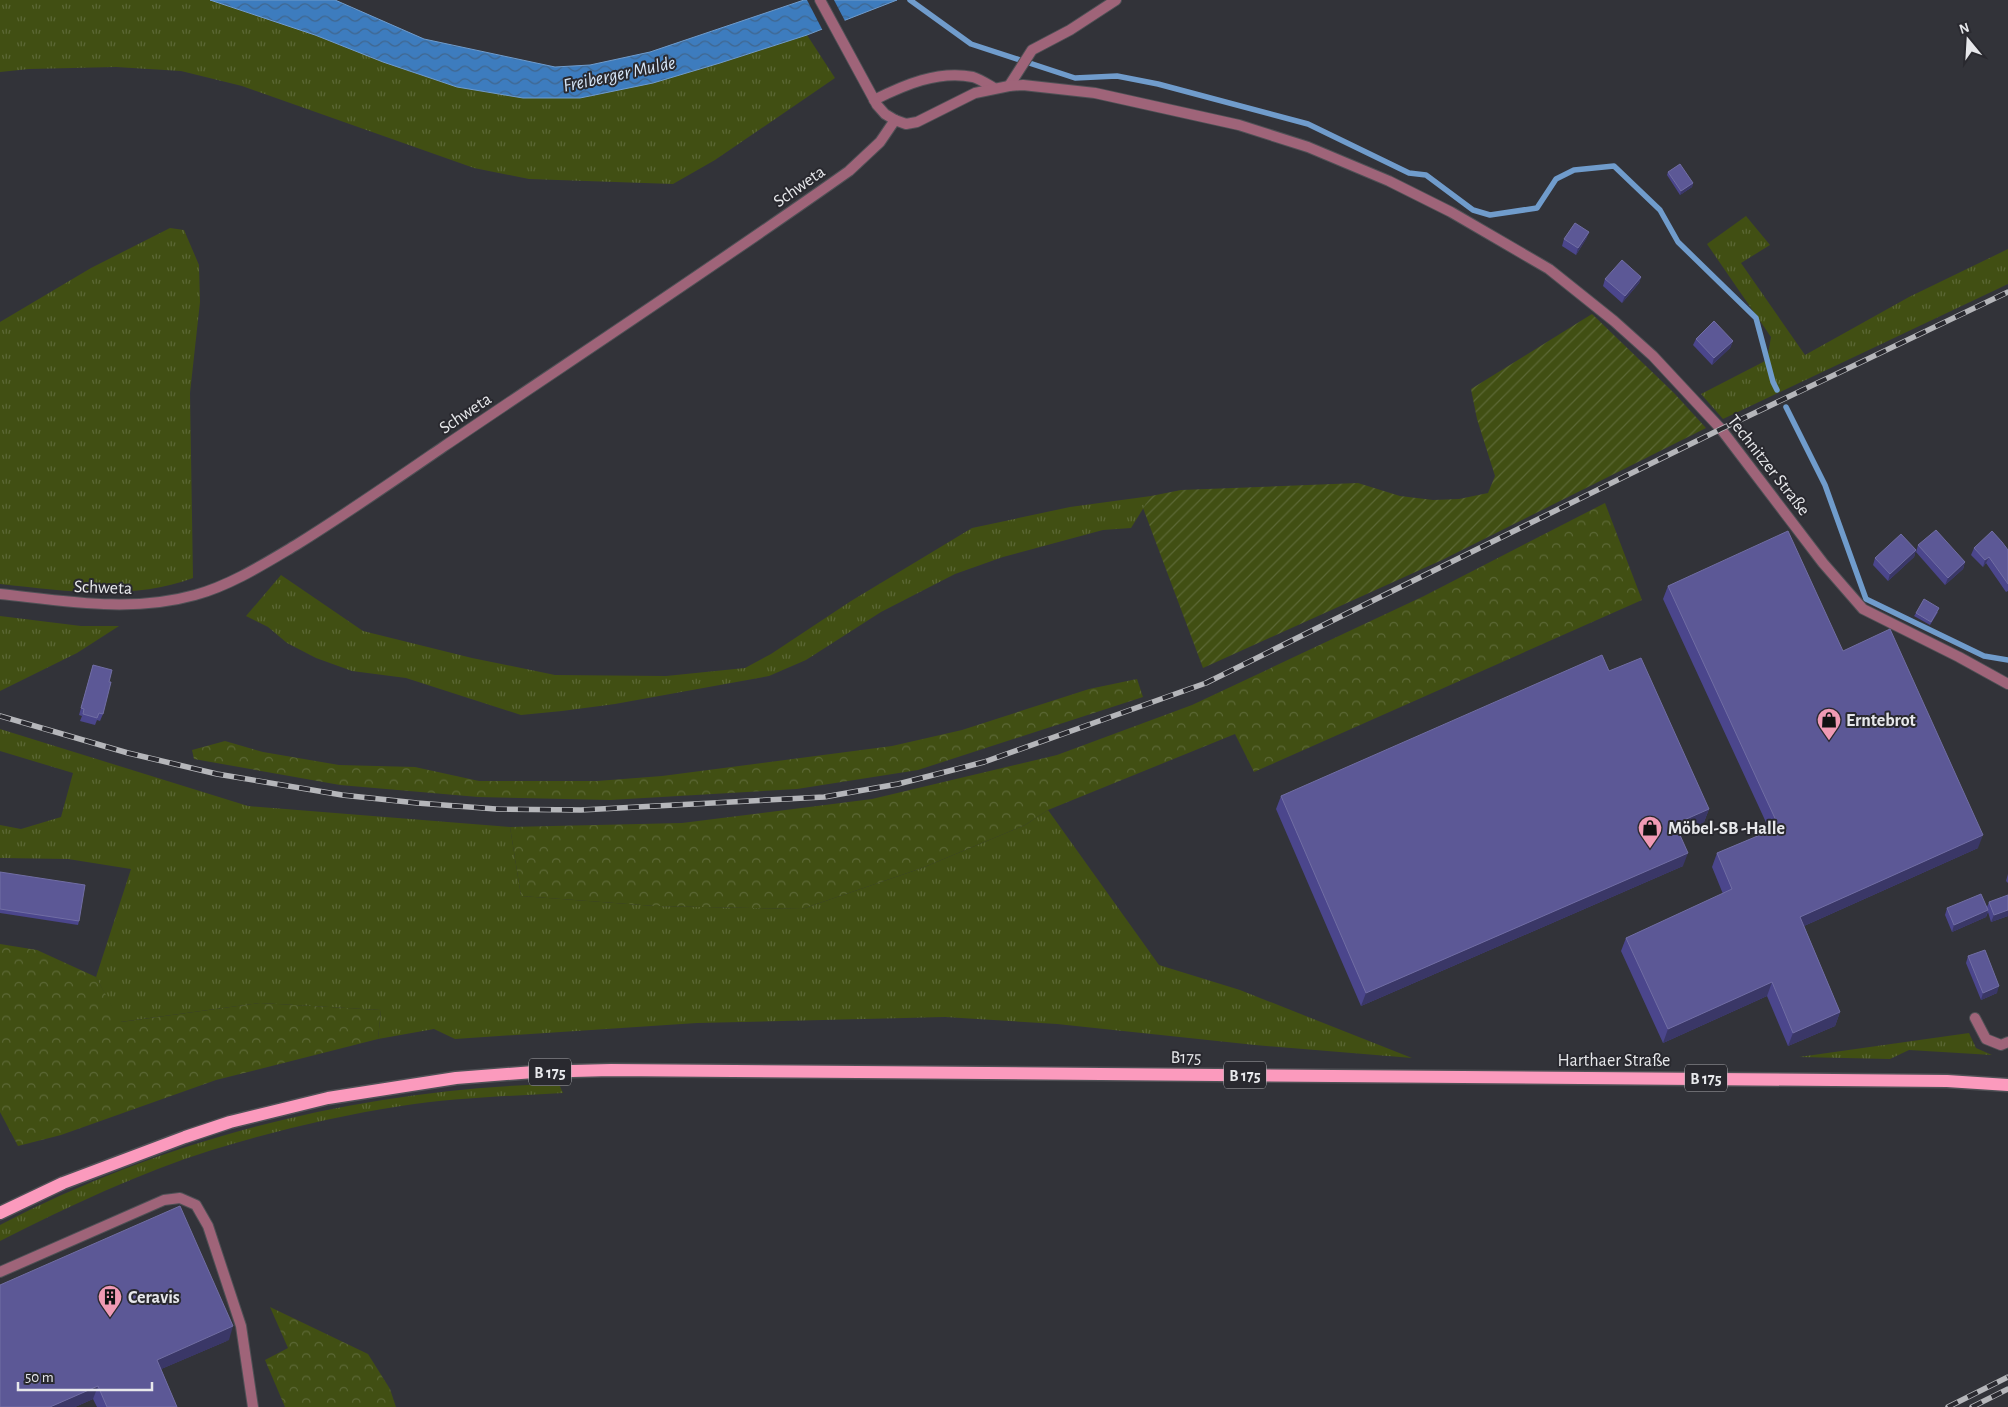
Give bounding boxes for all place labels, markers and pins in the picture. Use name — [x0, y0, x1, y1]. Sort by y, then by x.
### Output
shop icon: Erntebrot — [1816, 707, 1842, 741]
place label: Erntebrot — [1846, 712, 1916, 730]
shop icon: Möbel-SB -Halle — [1637, 815, 1663, 849]
place label: Möbel-SB -Halle — [1668, 820, 1785, 838]
building icon: Ceravis — [97, 1284, 123, 1318]
place label: Ceravis — [128, 1289, 180, 1307]

